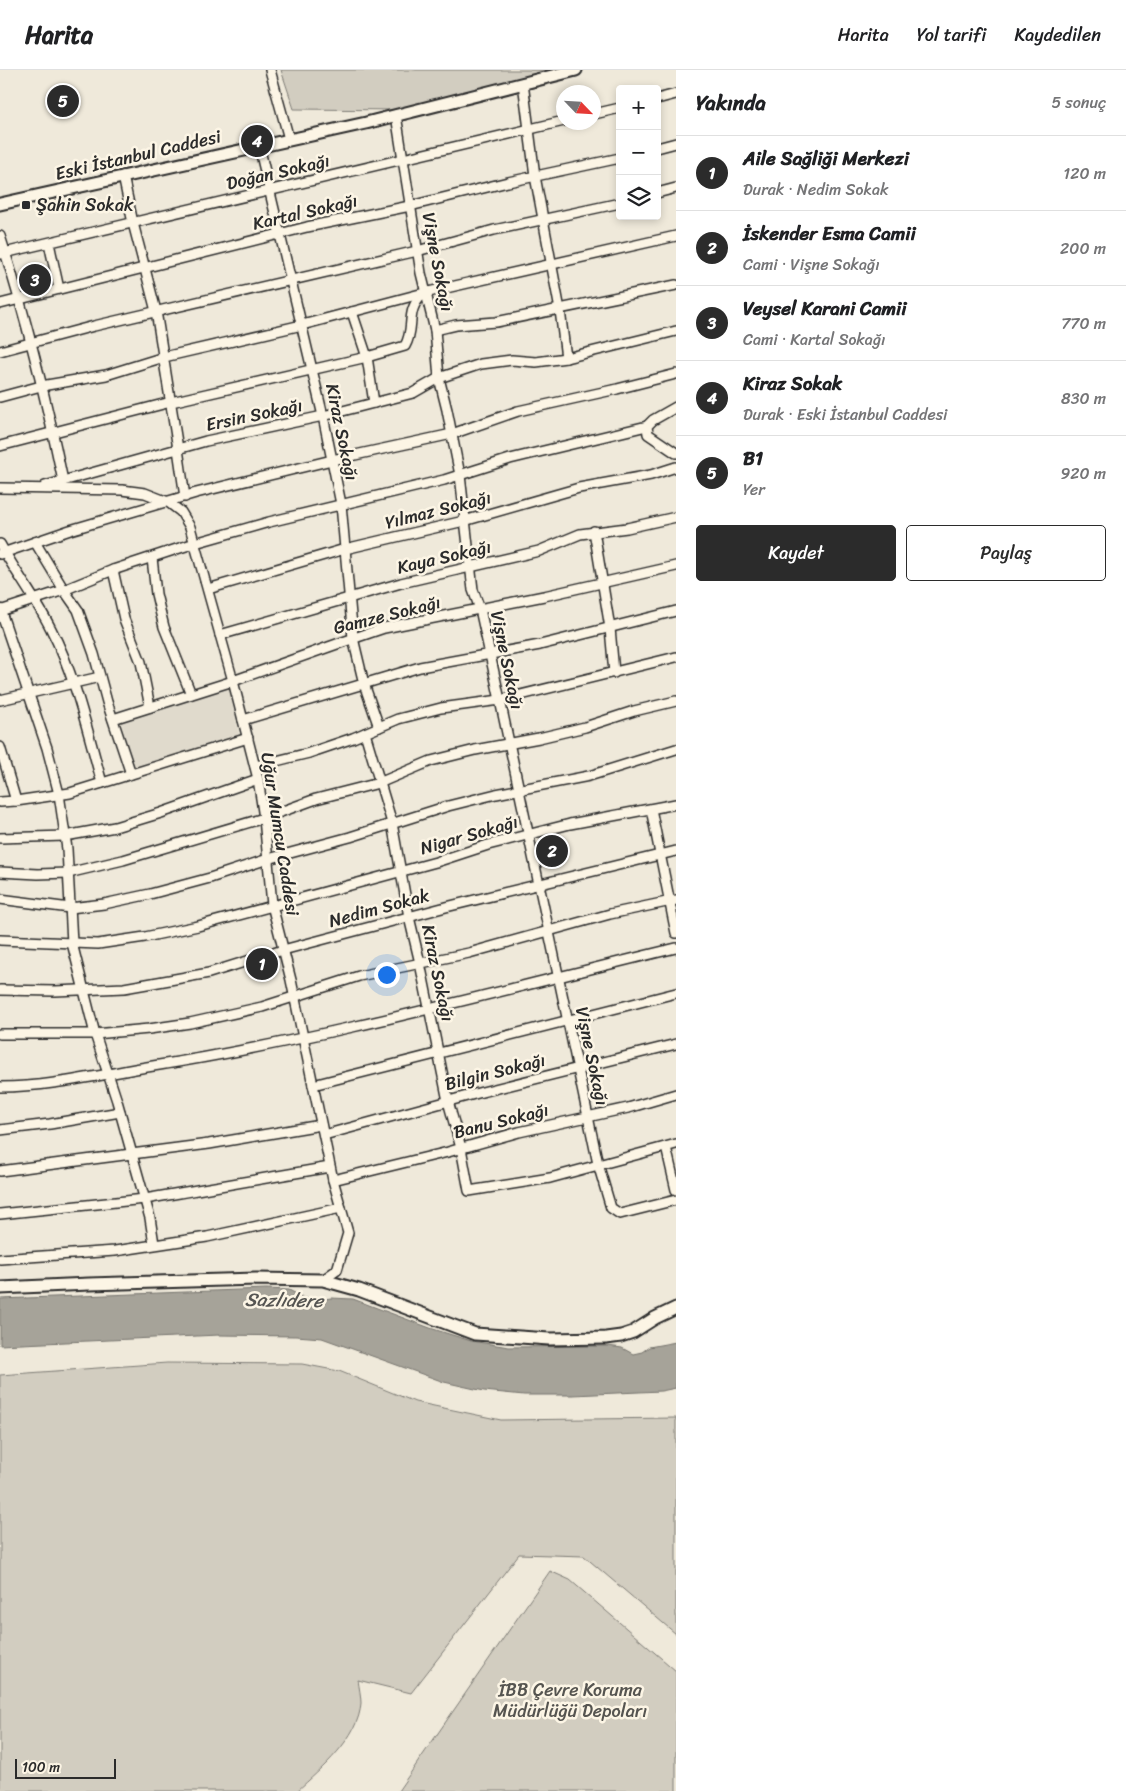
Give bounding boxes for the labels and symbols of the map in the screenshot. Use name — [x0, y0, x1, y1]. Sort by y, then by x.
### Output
pin: 5 — [47, 82, 79, 120]
north arrow — [556, 85, 601, 130]
street label: Eski İstanbul Caddesi — [52, 120, 225, 190]
pin: 4 — [241, 122, 273, 160]
street label: Doğan Sokağı — [223, 145, 333, 199]
street label: Kartal Sokağı — [249, 184, 361, 240]
place label: Şahin Sokak — [36, 189, 134, 221]
marker: Şahin Sokak — [20, 199, 32, 211]
street label: Vişne Sokağı — [413, 210, 463, 314]
pin: 3 — [19, 261, 51, 299]
street label: Kiraz Sokağı — [316, 381, 368, 483]
street label: Ersin Sokağı — [203, 389, 305, 441]
street label: Yılmaz Sokağı — [382, 481, 494, 539]
street label: Kaya Sokağı — [394, 531, 494, 583]
street label: Gamze Sokağı — [330, 586, 444, 644]
street label: Vişne Sokağı — [481, 608, 533, 712]
street label: Uğur Mumcu Caddesi — [251, 750, 309, 919]
street label: Nigar Sokağı — [416, 806, 522, 864]
pin: 2 — [536, 832, 568, 870]
street label: Nedim Sokak — [325, 879, 433, 937]
street label: Kiraz Sokağı — [412, 922, 464, 1024]
pin: 1 — [246, 945, 278, 983]
your location — [374, 962, 400, 988]
street label: Vişne Sokağı — [566, 1004, 618, 1108]
street label: Bilgin Sokağı — [441, 1044, 549, 1100]
street label: Banu Sokağı — [450, 1094, 552, 1148]
water label: Sazlıdere — [244, 1283, 326, 1317]
park label: İBB Çevre Koruma Müdürlüğü Depoları — [493, 1674, 647, 1727]
scale bar — [15, 1756, 116, 1779]

